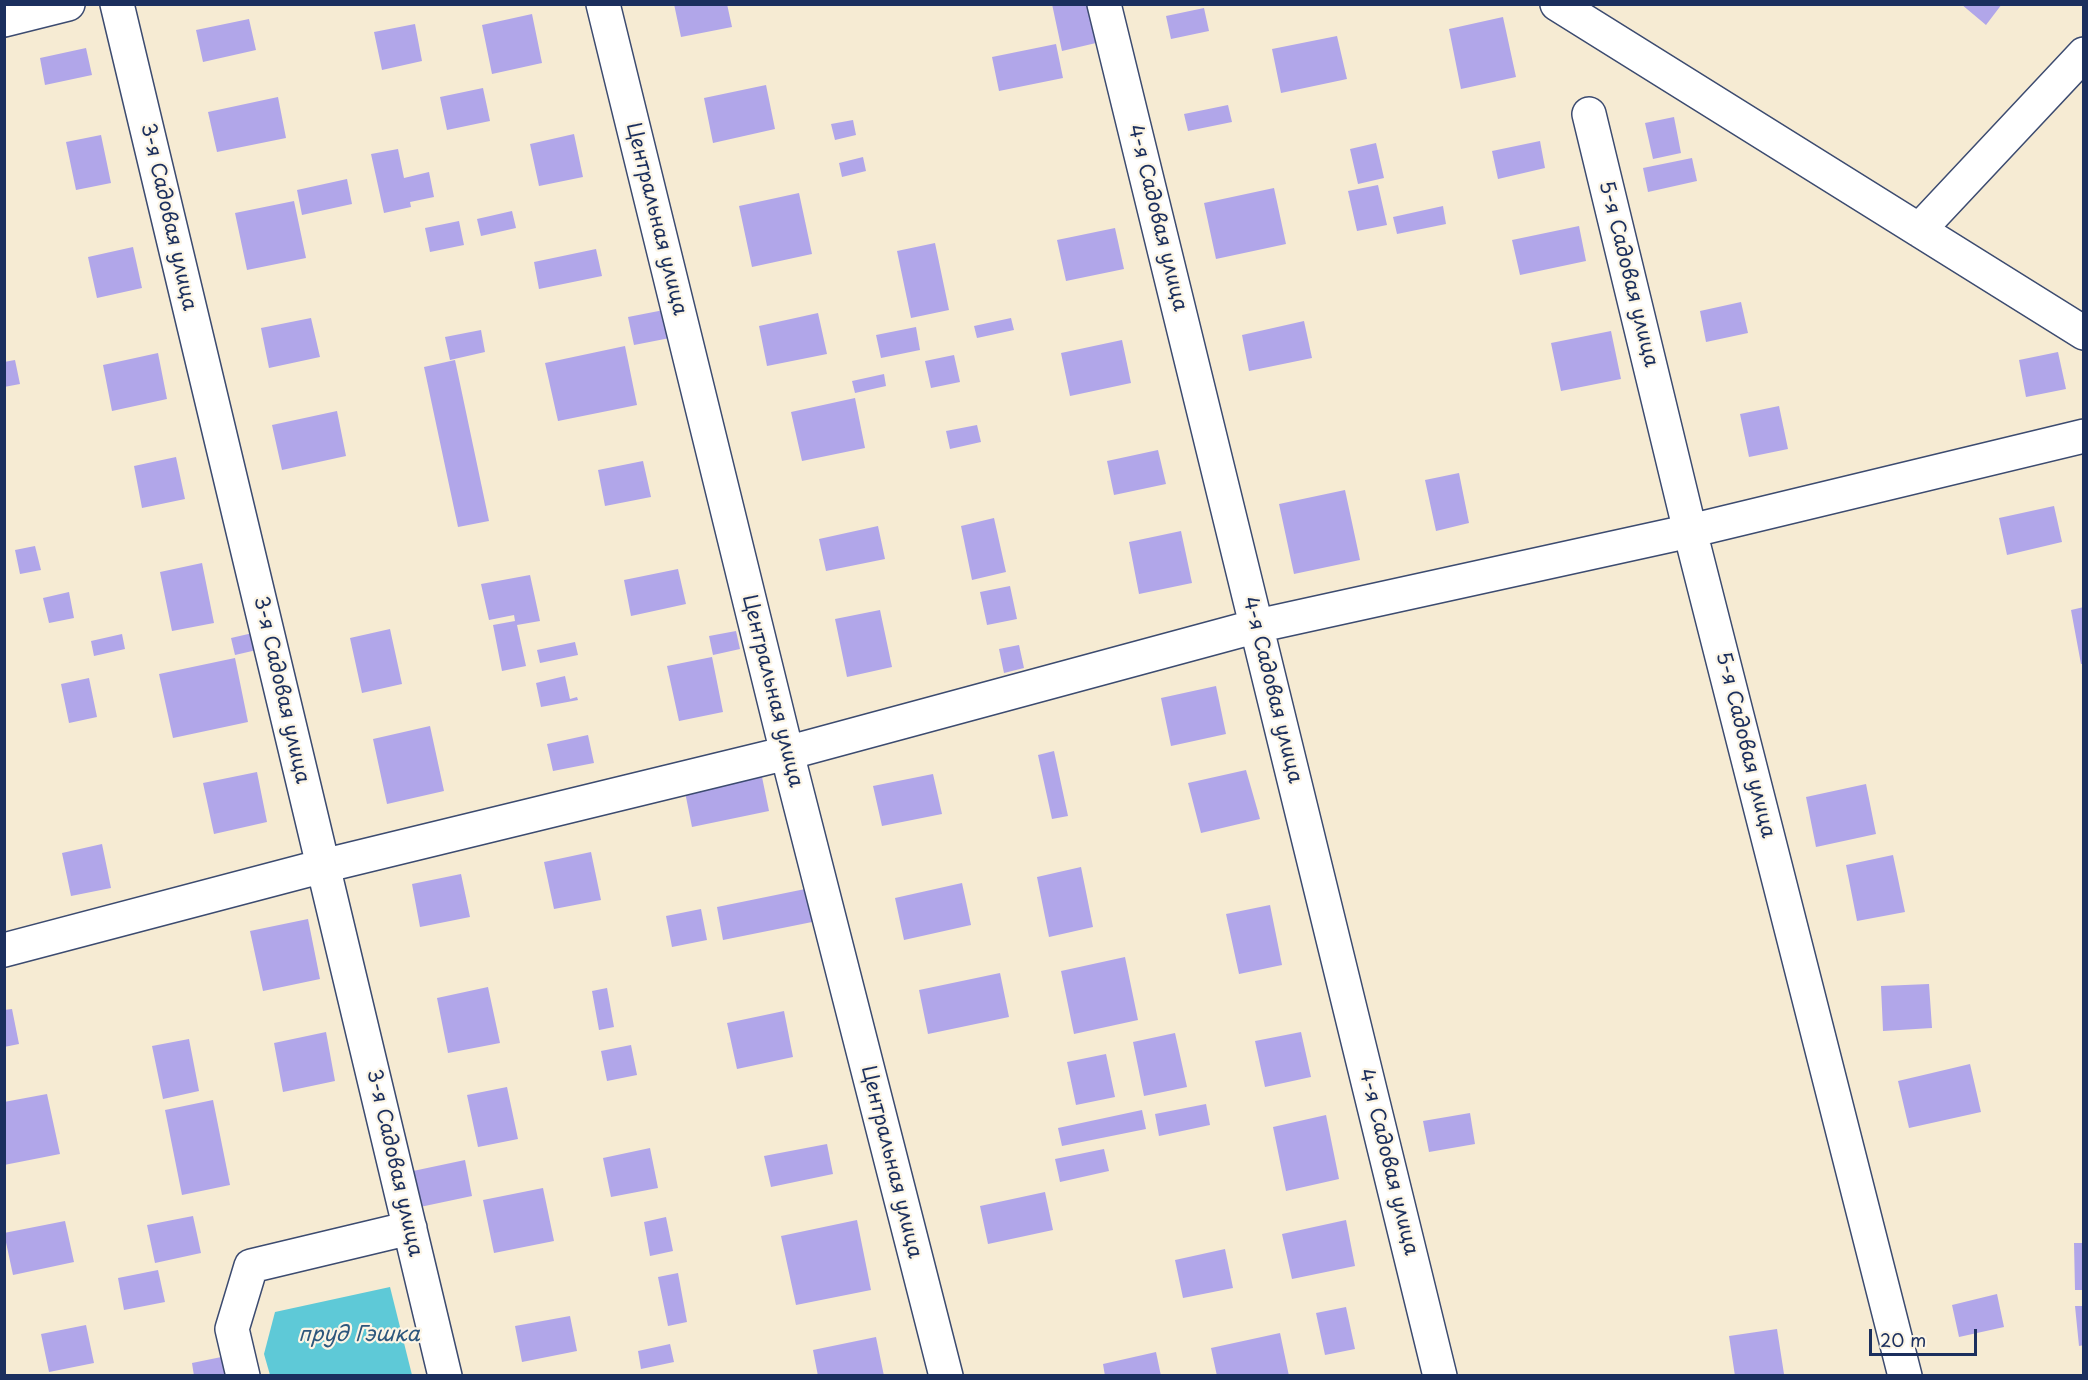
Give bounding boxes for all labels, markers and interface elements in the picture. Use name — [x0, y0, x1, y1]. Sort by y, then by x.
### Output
street label: Центральная улица — [620, 120, 692, 318]
street label: 3-я Садовая улица — [135, 121, 201, 313]
street label: 4-я Садовая улица — [1122, 122, 1192, 314]
street label: 5-я Садовая улица — [1593, 178, 1663, 370]
street label: Центральная улица — [736, 592, 808, 790]
street label: 3-я Садовая улица — [248, 594, 314, 786]
street label: 4-я Садовая улица — [1237, 594, 1307, 786]
street label: 5-я Садовая улица — [1710, 649, 1780, 841]
street label: Центральная улица — [855, 1063, 927, 1261]
street label: 4-я Садовая улица — [1353, 1066, 1423, 1258]
street label: 3-я Садовая улица — [361, 1067, 427, 1259]
scale bar — [1872, 1317, 1980, 1355]
water label: пруд Гэшка — [298, 1322, 420, 1348]
text: 20 m — [1880, 1326, 1926, 1353]

